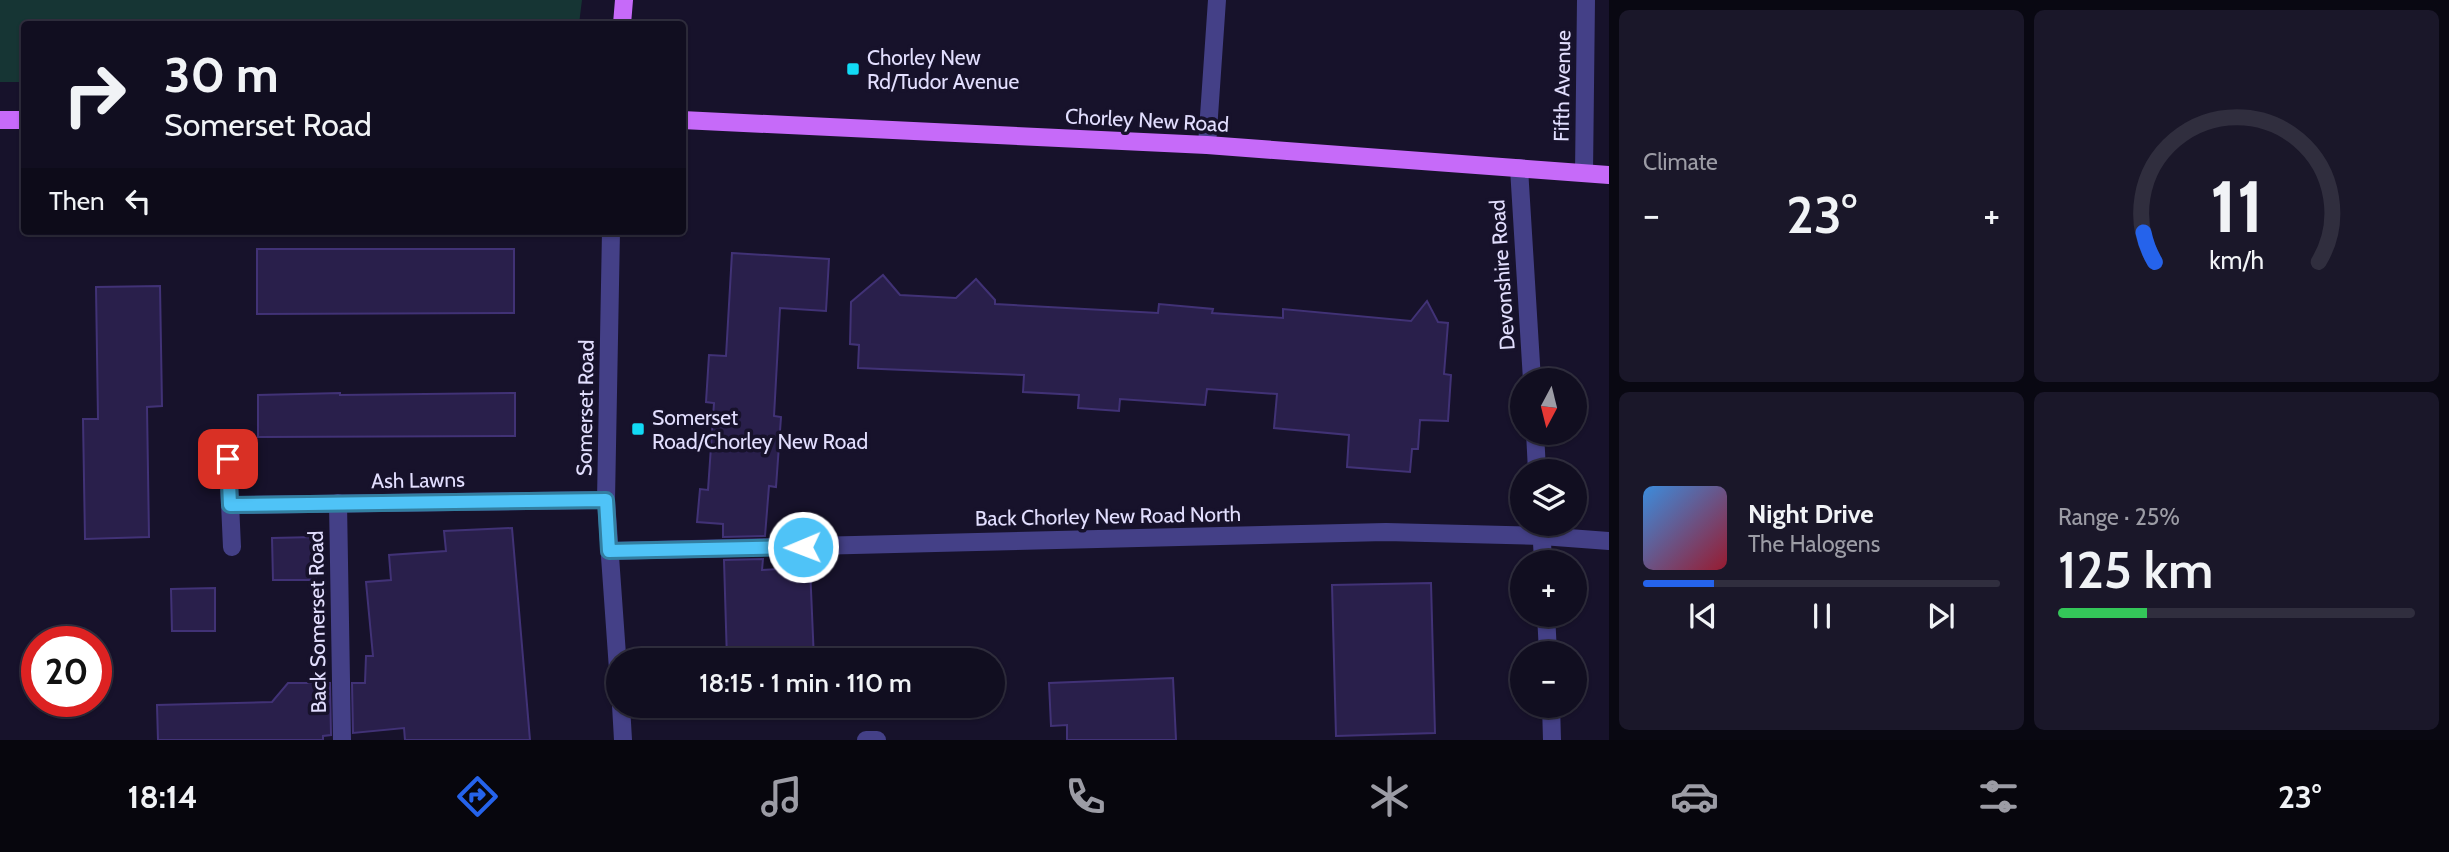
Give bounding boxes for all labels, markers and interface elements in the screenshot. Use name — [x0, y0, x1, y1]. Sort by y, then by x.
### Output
street label: Fifth Avenue — [1549, 30, 1575, 142]
text: 30 m — [164, 45, 279, 104]
place label: Chorley New Rd/Tudor Avenue — [867, 45, 1019, 94]
icon: right — [49, 49, 140, 140]
marker: Chorley New Rd/Tudor Avenue — [845, 61, 861, 77]
street label: Chorley New Road — [1064, 103, 1230, 137]
text: Somerset Road — [164, 105, 372, 144]
text: Climate — [1643, 148, 1718, 176]
text: 11 — [2210, 162, 2263, 250]
icon: left — [119, 182, 157, 220]
text: 23° — [1786, 183, 1857, 246]
text: Then — [49, 185, 105, 217]
text: − — [1643, 191, 1660, 238]
text: + — [1983, 191, 2000, 238]
street label: Devonshire Road — [1484, 199, 1520, 351]
text: km/h — [2209, 245, 2264, 275]
street label: Somerset Road — [571, 340, 599, 476]
north arrow — [1510, 368, 1587, 444]
map controls — [1510, 368, 1587, 718]
place label: Somerset Road/Chorley New Road — [652, 405, 868, 454]
marker: Somerset Road/Chorley New Road — [630, 421, 646, 437]
pin — [198, 429, 258, 489]
icon: arrive — [209, 440, 247, 478]
button: layers — [1510, 459, 1587, 536]
street label: Ash Lawns — [371, 467, 465, 493]
text: Night Drive — [1748, 498, 1874, 530]
street label: Back Chorley New Road North — [975, 501, 1241, 531]
text: Range · 25% — [2058, 503, 2180, 531]
position arrow — [766, 510, 840, 584]
street label: Back Somerset Road — [303, 530, 331, 714]
text: The Halogens — [1748, 530, 1880, 558]
text: 125 km — [2058, 538, 2213, 601]
button: + — [1510, 550, 1587, 627]
icon: previous — [1684, 597, 1722, 635]
icon: pause — [1803, 597, 1841, 635]
icon: next — [1922, 597, 1960, 635]
speed limit sign: 20 — [21, 626, 112, 717]
button: − — [1510, 641, 1587, 718]
text: 18:15 · 1 min · 110 m — [699, 667, 912, 699]
icon: directions — [453, 772, 502, 821]
icon: music — [757, 772, 806, 821]
icon: phone — [1061, 772, 1110, 821]
icon: climate — [1365, 772, 1414, 821]
icon: car — [1670, 772, 1719, 821]
icon: filters — [1974, 772, 2023, 821]
text: 18:14 — [128, 777, 198, 816]
text: 23° — [2278, 777, 2321, 816]

